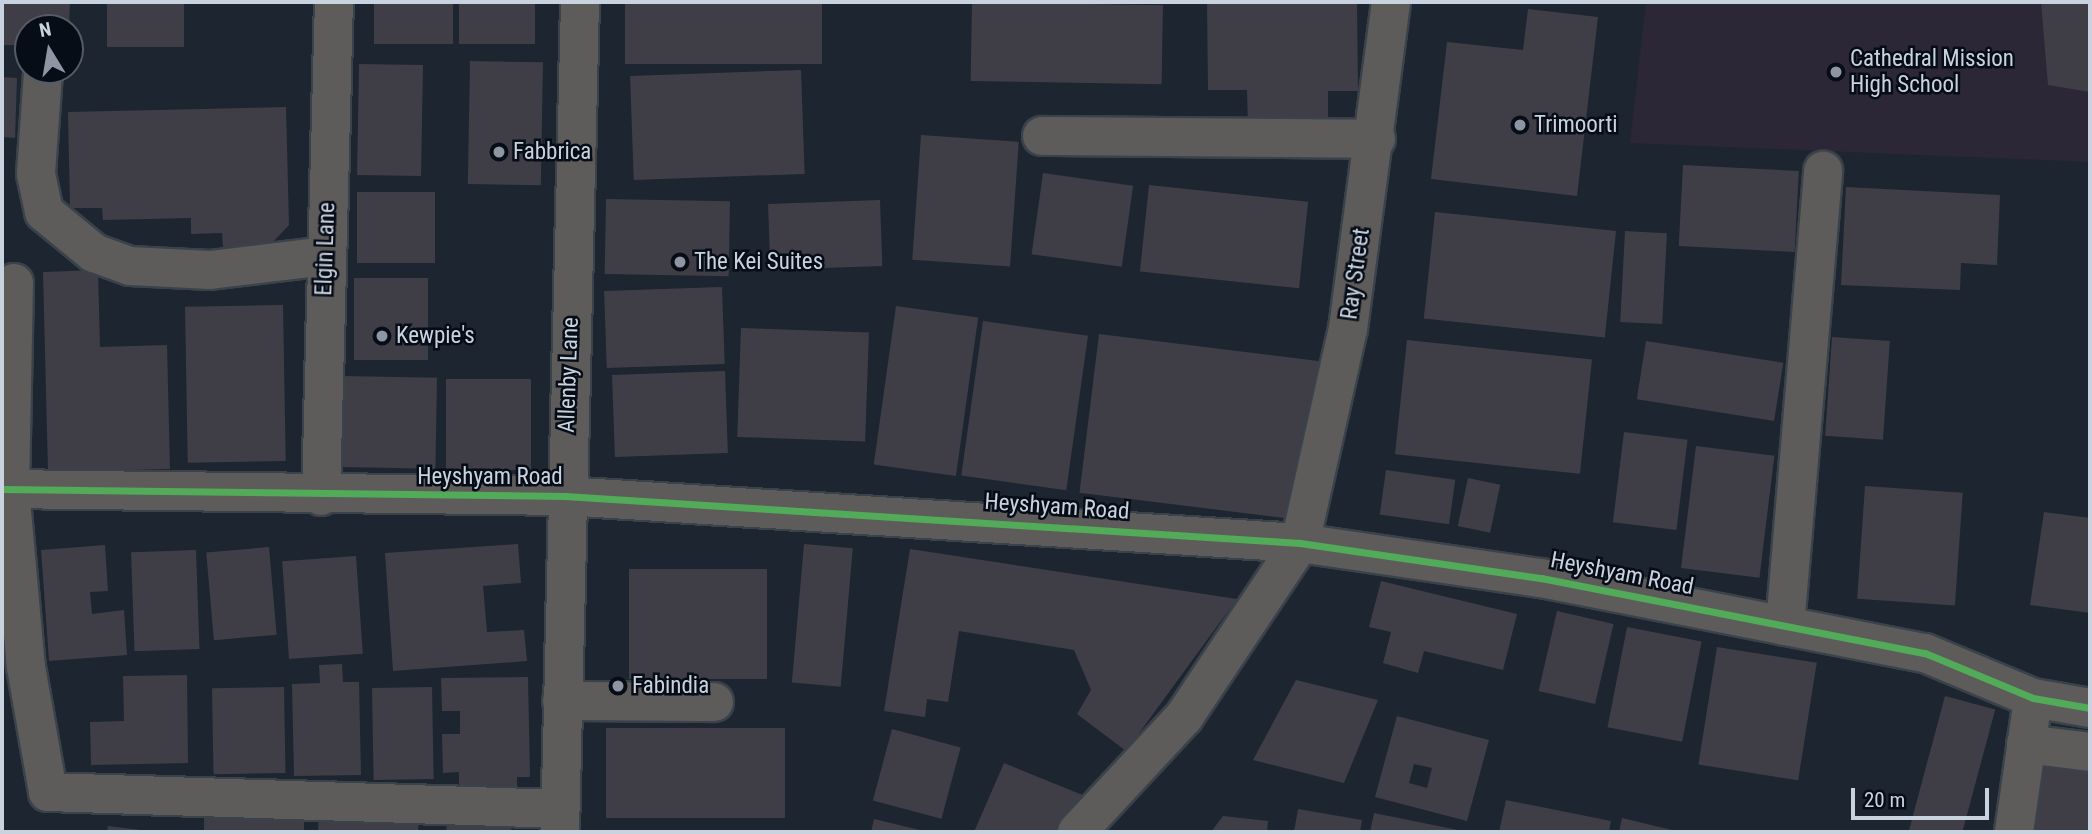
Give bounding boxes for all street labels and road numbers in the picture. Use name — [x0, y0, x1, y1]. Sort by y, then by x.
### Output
street label: Elgin Lane — [311, 202, 341, 296]
street label: Ray Street — [1336, 227, 1376, 321]
street label: Allenby Lane — [553, 317, 585, 433]
street label: Heyshyam Road — [417, 463, 563, 491]
street label: Heyshyam Road — [984, 488, 1130, 526]
street label: Heyshyam Road — [1548, 547, 1696, 601]

